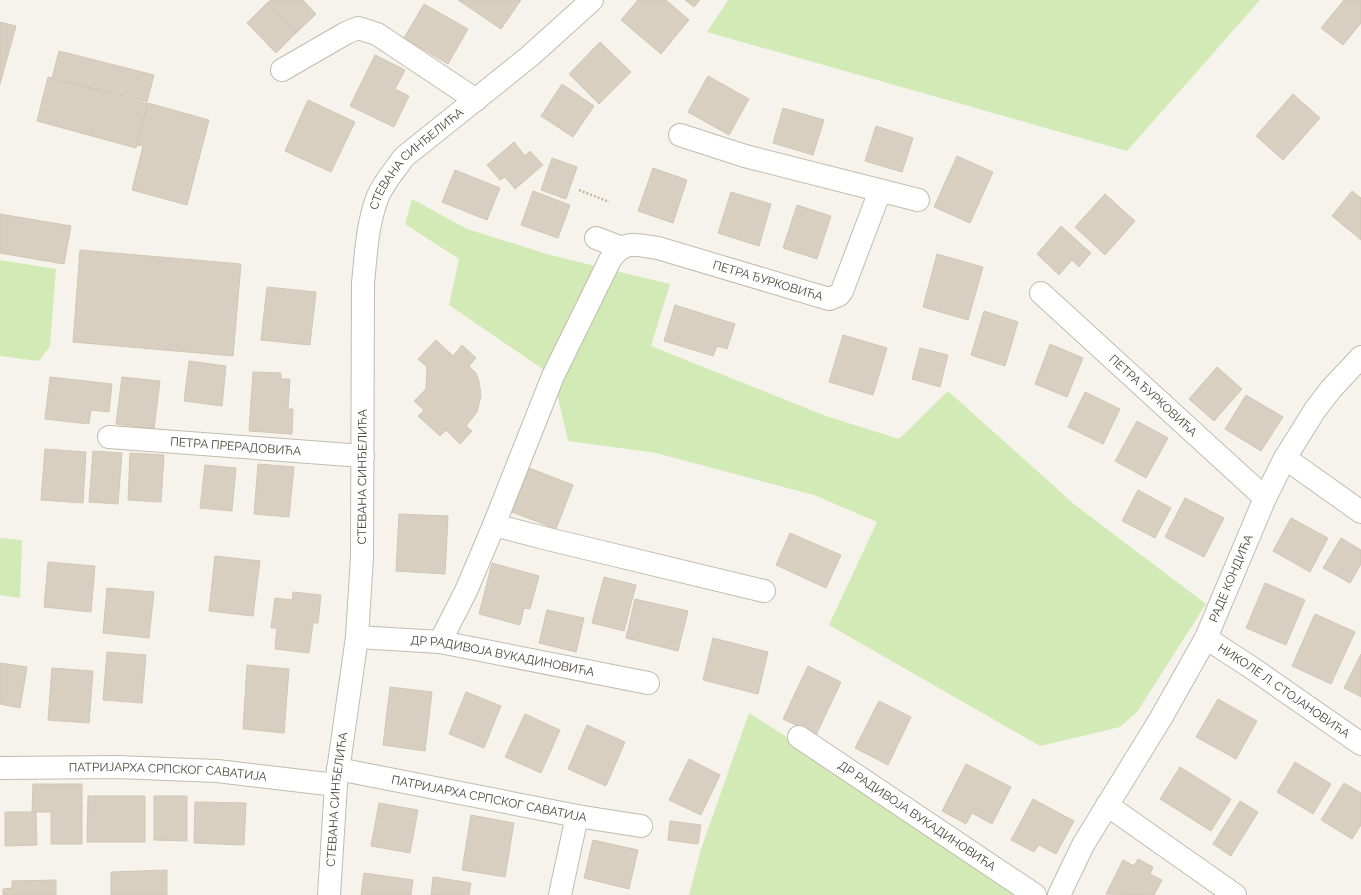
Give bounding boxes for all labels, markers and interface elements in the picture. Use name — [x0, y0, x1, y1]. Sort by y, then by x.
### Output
street label: СТЕВАНА СИНЂЕЛИЋА — [367, 105, 466, 211]
street label: ПЕТРА ЂУРКОВИЋА — [711, 258, 825, 304]
street label: ПЕТРА ЂУРКОВИЋА — [1106, 352, 1200, 439]
street label: СТЕВАНА СИНЂЕЛИЋА — [355, 409, 370, 545]
street label: ПЕТРА ПРЕРАДОВИЋА — [170, 435, 302, 458]
street label: РАДЕ КОНДИЋА — [1206, 532, 1256, 625]
street label: ДР РАДИВОЈА ВУКАДИНОВИЋА — [410, 633, 596, 679]
street label: НИКОЛЕ Л. СТОЈАНОВИЋА — [1215, 641, 1352, 741]
street label: СТЕВАНА СИНЂЕЛИЋА — [324, 731, 350, 867]
street label: ДР РАДИВОЈА ВУКАДИНОВИЋА — [835, 758, 998, 874]
street label: ПАТРИЈАРХА СРПСКОГ САВАТИЈА — [69, 760, 268, 784]
street label: ПАТРИЈАРХА СРПСКОГ САВАТИЈА — [390, 773, 588, 824]

